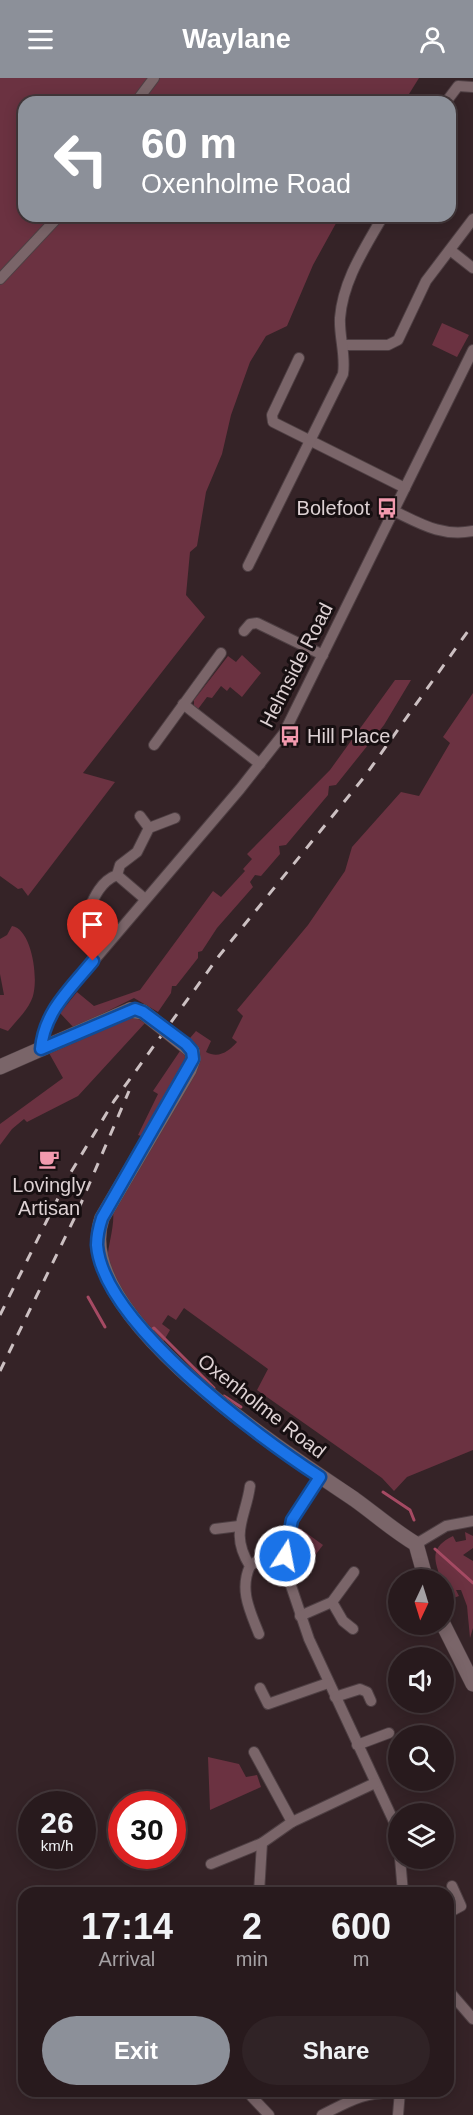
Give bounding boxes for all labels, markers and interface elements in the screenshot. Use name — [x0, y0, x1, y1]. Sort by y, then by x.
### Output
icon: menu — [24, 23, 57, 56]
icon: person — [416, 23, 449, 56]
text: Waylane — [182, 24, 291, 54]
icon: left — [42, 120, 120, 198]
text: 60 m — [141, 120, 237, 167]
text: Oxenholme Road — [141, 169, 351, 199]
bus stop icon: Bolefoot — [375, 496, 399, 520]
place label: Bolefoot — [297, 497, 370, 519]
street label: Helmside Road — [255, 599, 337, 731]
bus stop icon: Hill Place — [278, 724, 302, 748]
place label: Hill Place — [307, 725, 390, 747]
pin — [67, 899, 118, 961]
icon: arrive — [76, 908, 109, 941]
cafe icon: Lovingly Artisan — [37, 1147, 61, 1171]
place label: Lovingly Artisan — [12, 1174, 86, 1219]
street label: Oxenholme Road — [194, 1349, 330, 1463]
position arrow — [253, 1524, 317, 1588]
north arrow — [388, 1569, 454, 1635]
map controls — [388, 1569, 454, 1869]
button: sound — [388, 1647, 454, 1713]
button: search — [388, 1725, 454, 1791]
speed limit sign: 30 — [108, 1791, 186, 1869]
button: layers — [388, 1803, 454, 1869]
text: 26 — [40, 1806, 74, 1839]
text: km/h — [41, 1837, 73, 1854]
text: 17:14 — [81, 1906, 173, 1947]
text: 2 — [242, 1906, 262, 1947]
text: 600 — [331, 1906, 391, 1947]
text: Arrival — [99, 1948, 155, 1970]
text: min — [236, 1948, 268, 1970]
text: m — [353, 1948, 369, 1970]
button: Exit — [42, 2016, 230, 2085]
button: Share — [242, 2016, 430, 2085]

